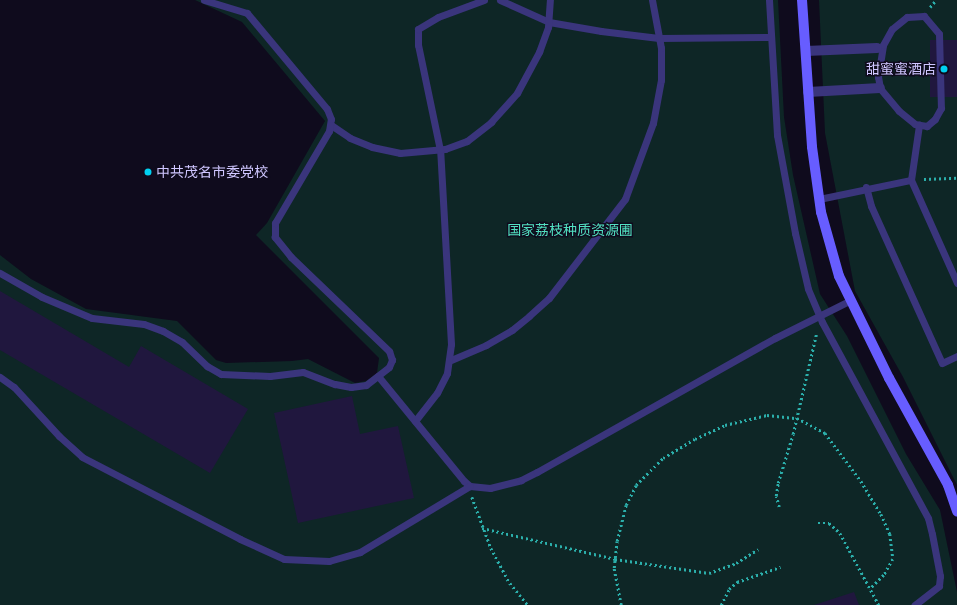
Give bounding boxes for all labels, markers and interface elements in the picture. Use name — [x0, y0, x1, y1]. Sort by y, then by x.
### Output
place label: 甜蜜蜜酒店 — [866, 61, 936, 77]
marker: 甜蜜蜜酒店 — [939, 64, 949, 74]
place label: 中共茂名市委党校 — [156, 164, 268, 180]
marker: 中共茂名市委党校 — [143, 167, 153, 177]
park label: 国家荔枝种质资源圃 — [507, 222, 633, 238]

